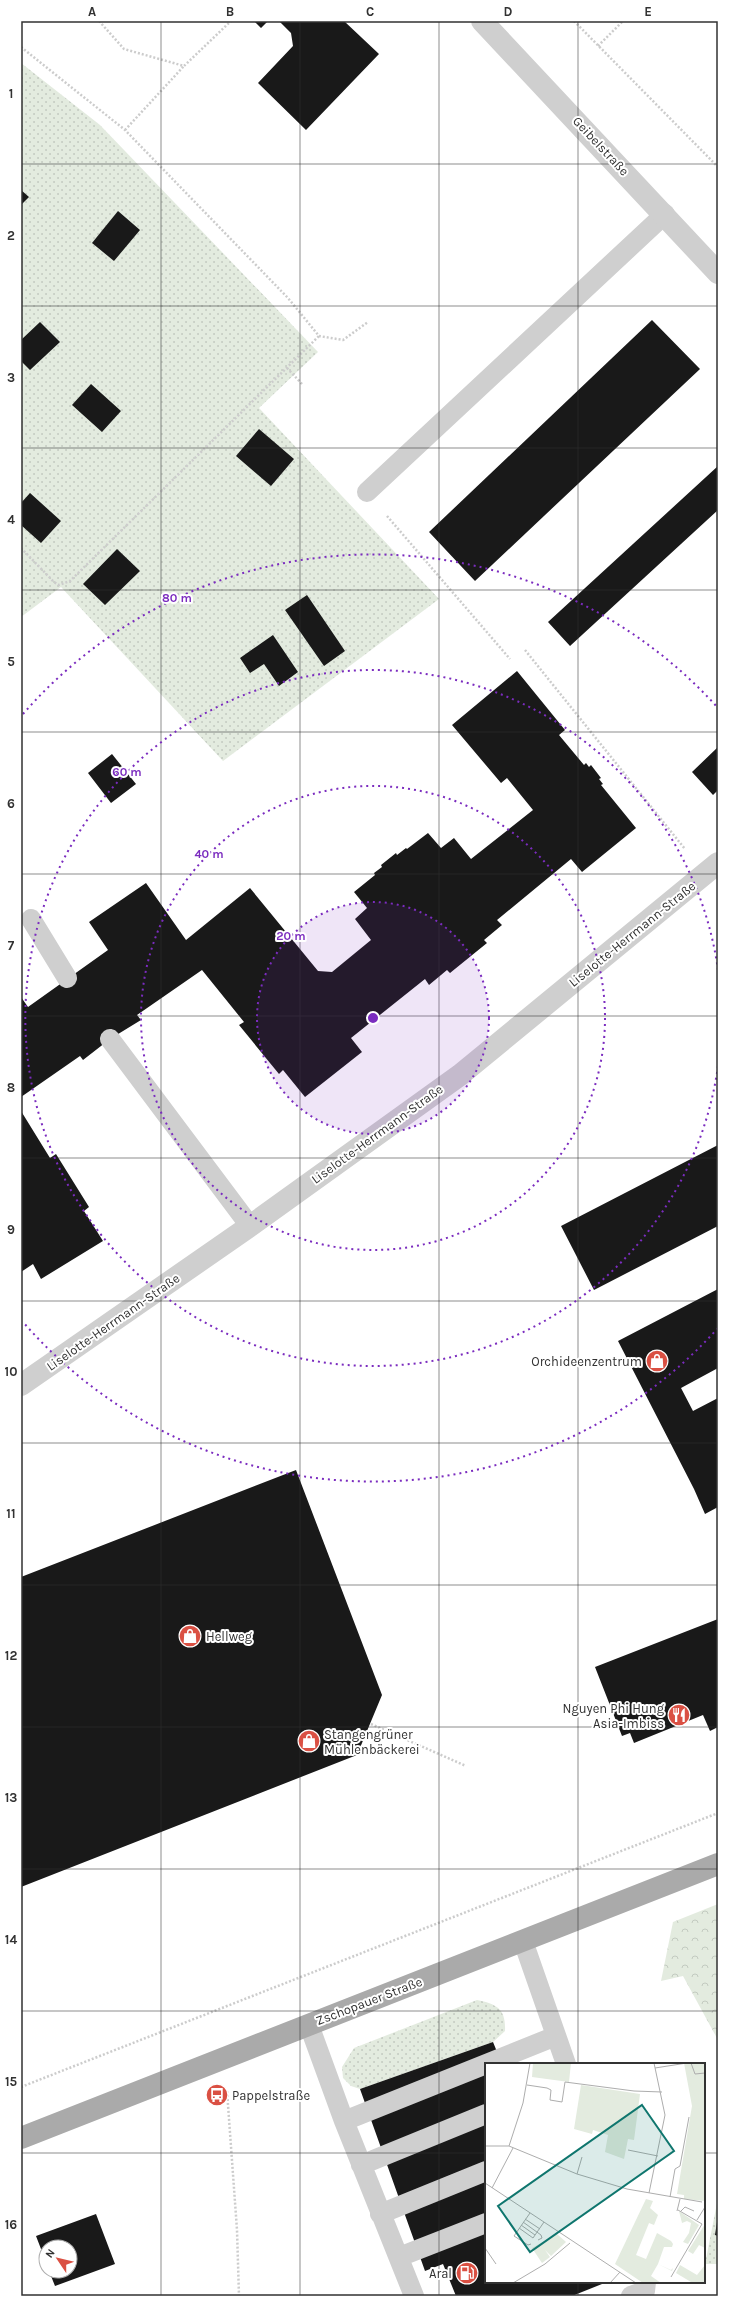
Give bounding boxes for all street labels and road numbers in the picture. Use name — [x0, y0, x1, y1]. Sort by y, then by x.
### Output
street label: Geibelstraße — [570, 113, 632, 179]
street label: Liselotte-Herrmann-Straße — [566, 878, 699, 990]
street label: Liselotte-Herrmann-Straße — [308, 1081, 446, 1187]
street label: Liselotte-Herrmann-Straße — [44, 1270, 183, 1374]
street label: Zschopauer Straße — [314, 1974, 425, 2028]

